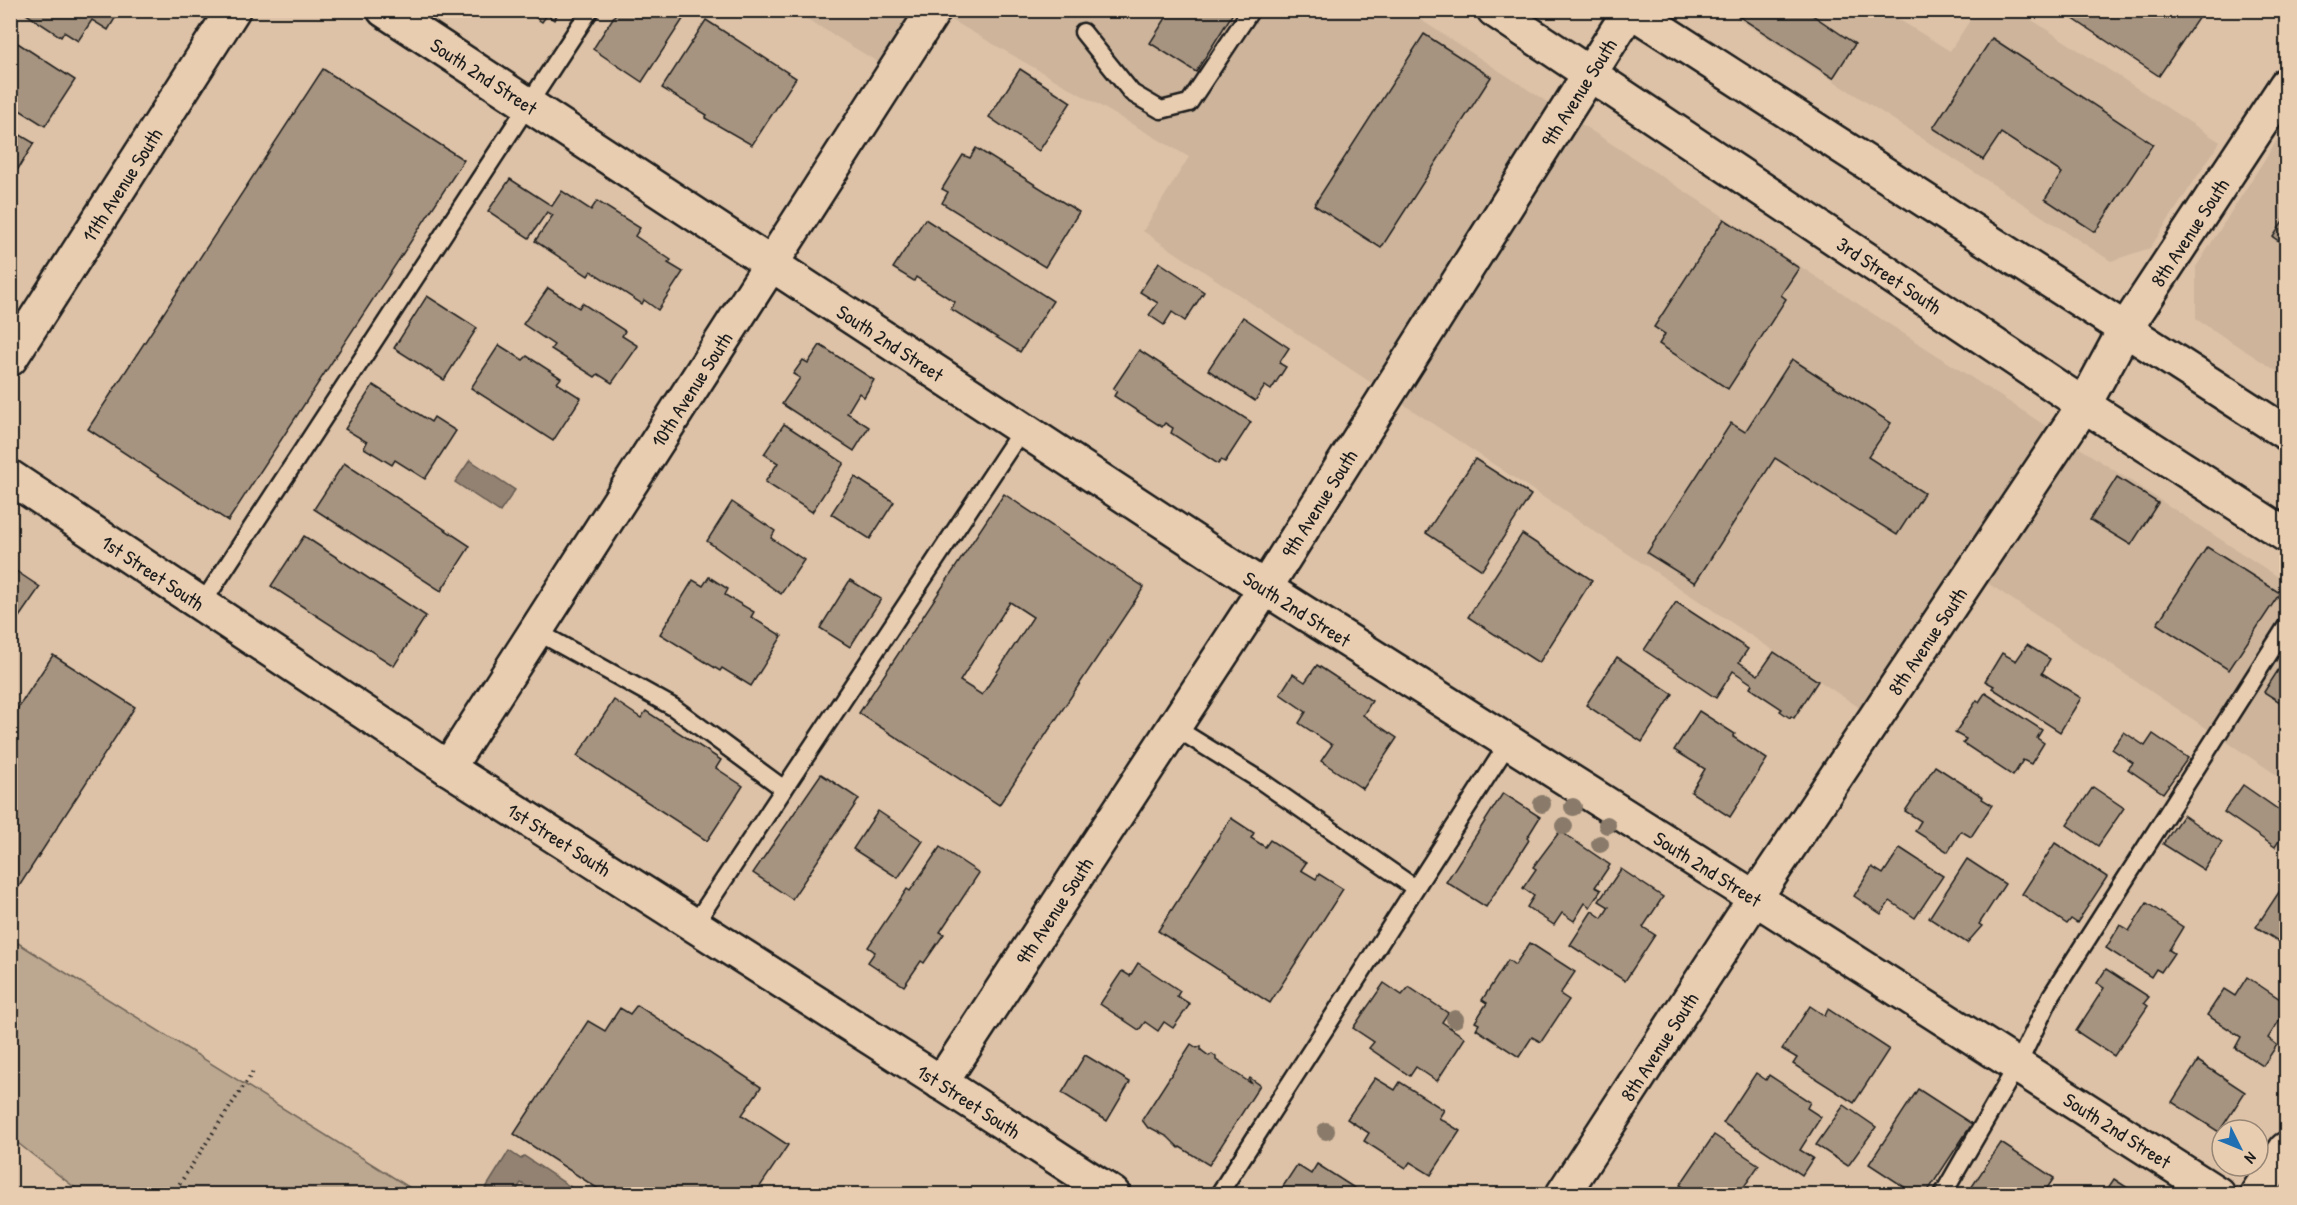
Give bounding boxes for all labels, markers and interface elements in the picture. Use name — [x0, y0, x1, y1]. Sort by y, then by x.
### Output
street label: South 2nd Street — [426, 31, 544, 121]
street label: 9th Avenue South — [1534, 33, 1622, 151]
street label: 11th Avenue South — [75, 122, 168, 247]
street label: 8th Avenue South — [2144, 173, 2235, 292]
street label: 3rd Street South — [1832, 230, 1947, 320]
street label: South 2nd Street — [832, 298, 950, 388]
street label: 10th Avenue South — [644, 326, 738, 452]
street label: 9th Avenue South — [1274, 444, 1363, 562]
street label: 1st Street South — [97, 528, 210, 616]
street label: South 2nd Street — [1238, 564, 1357, 653]
street label: 8th Avenue South — [1881, 582, 1972, 700]
street label: 1st Street South — [502, 796, 616, 882]
street label: South 2nd Street — [1649, 824, 1768, 913]
street label: 9th Avenue South — [1009, 852, 1099, 970]
street label: 8th Avenue South — [1614, 987, 1704, 1106]
street label: 1st Street South — [912, 1057, 1026, 1144]
street label: South 2nd Street — [2059, 1085, 2178, 1175]
north arrow — [2210, 1118, 2270, 1178]
text: N — [2240, 1148, 2262, 1169]

